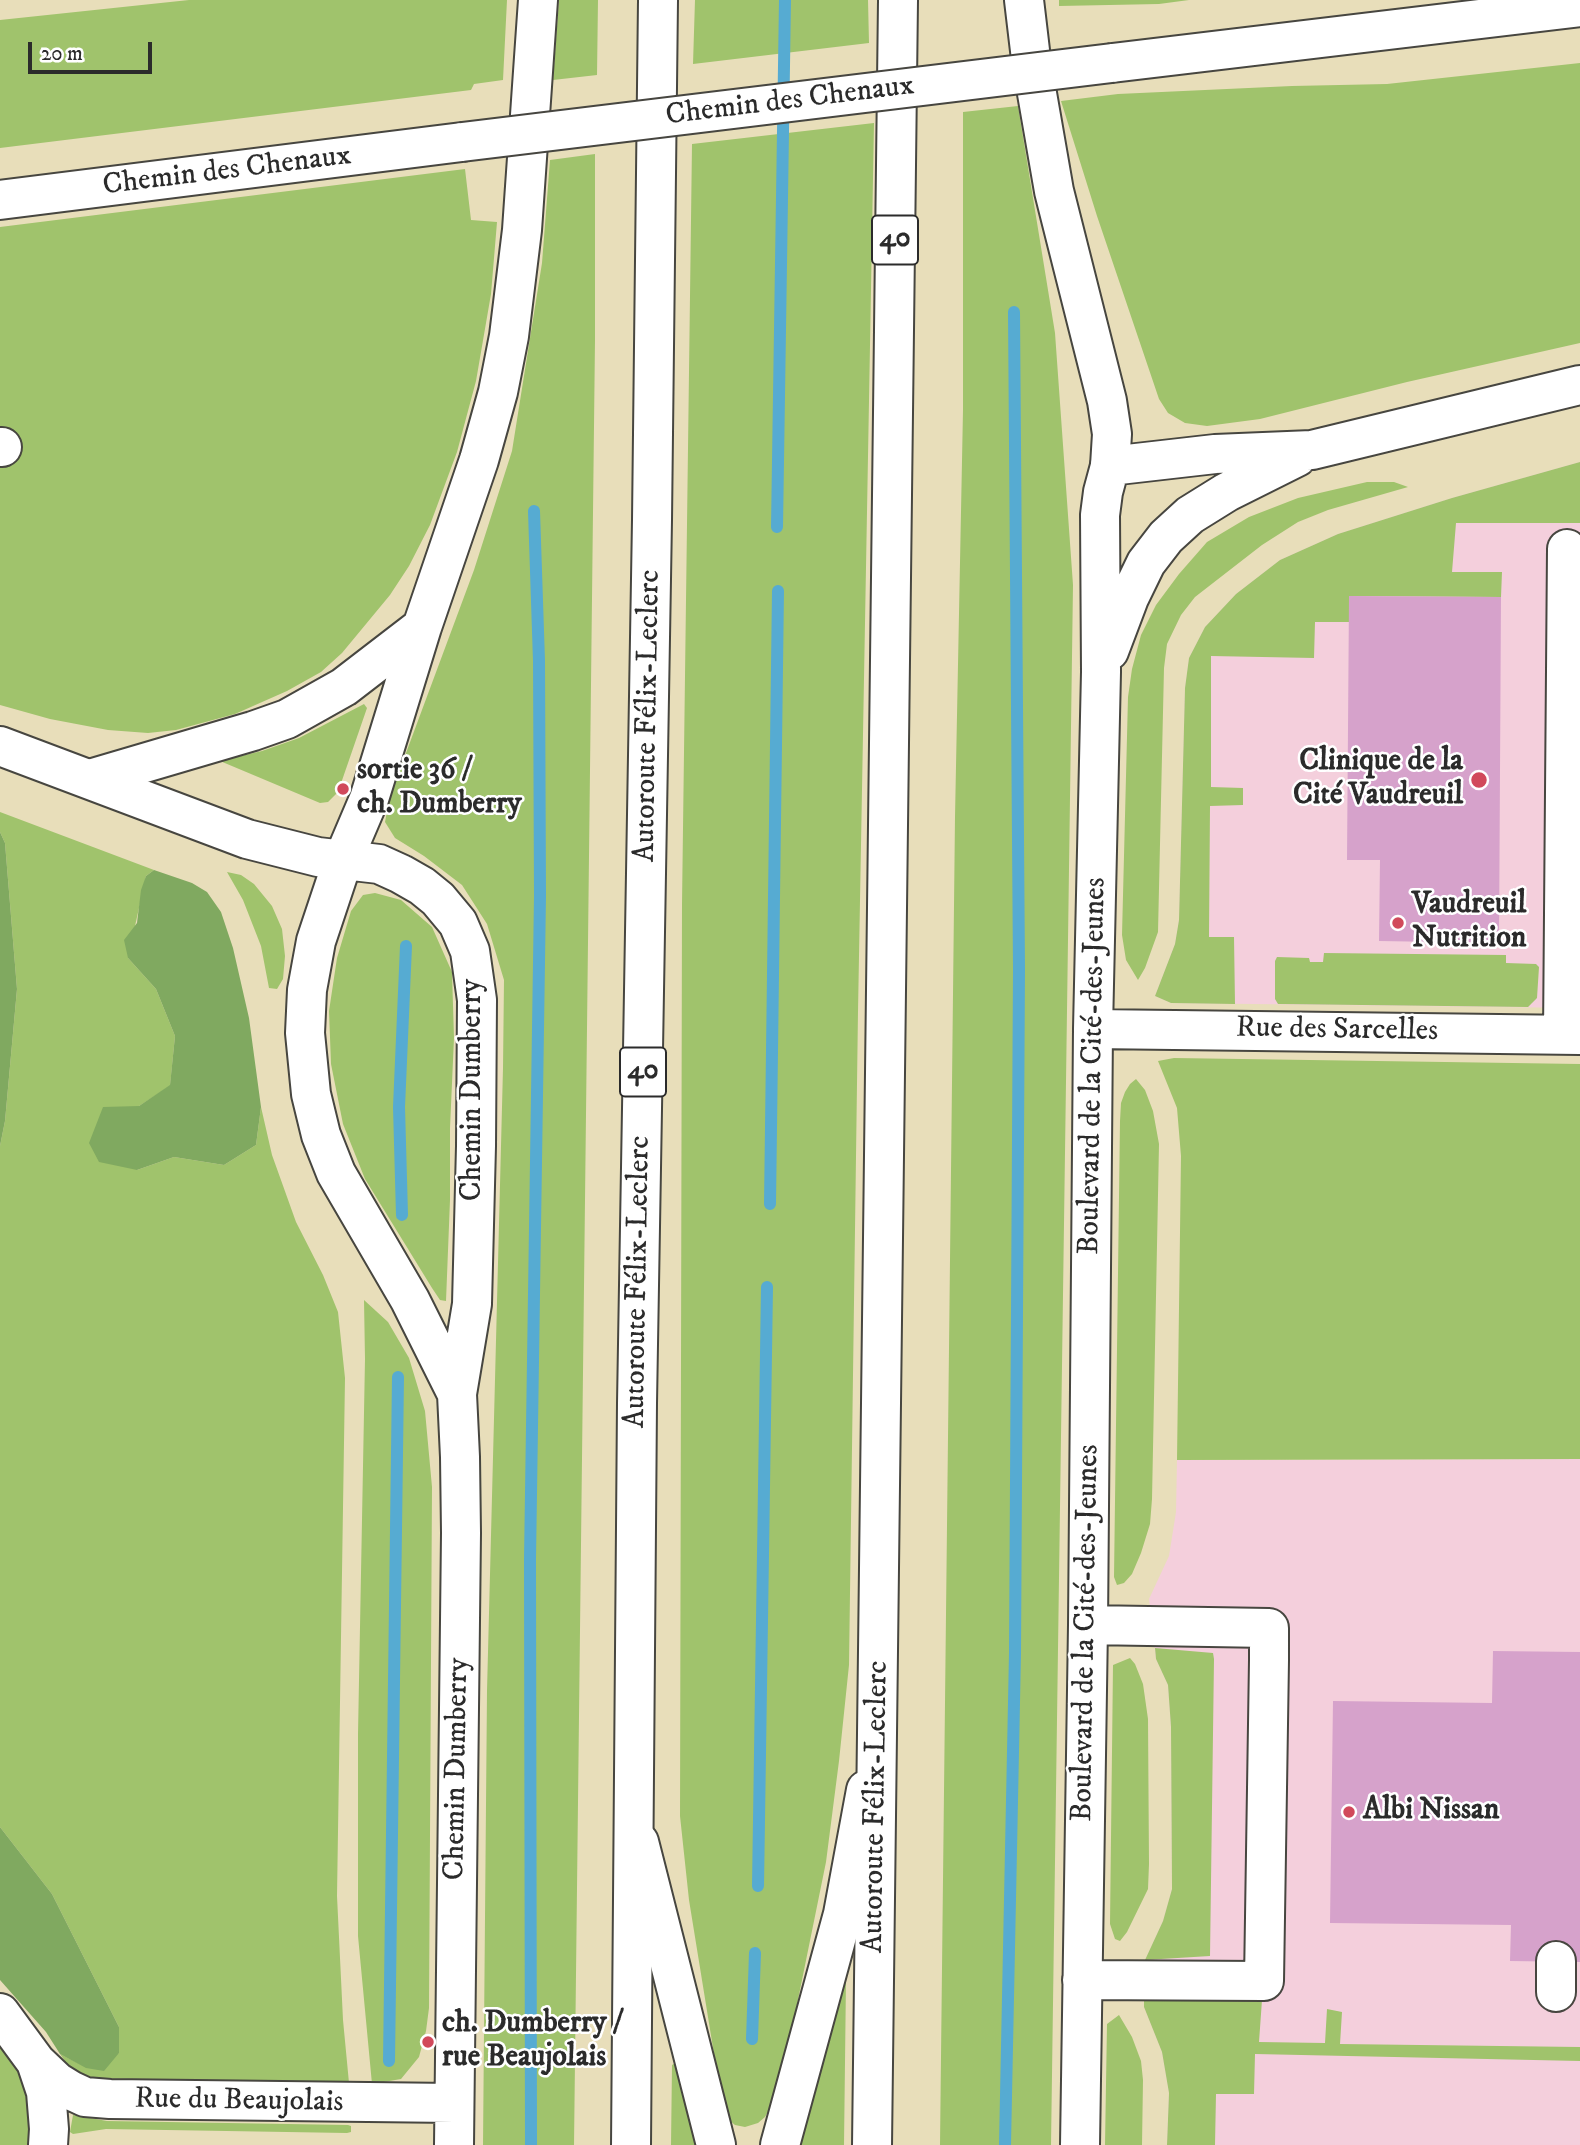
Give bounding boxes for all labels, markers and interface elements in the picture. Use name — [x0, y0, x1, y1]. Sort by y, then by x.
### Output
scale bar — [32, 28, 156, 72]
text: 20 m — [41, 41, 83, 67]
street label: Chemin des Chenaux — [664, 69, 916, 135]
street label: Chemin des Chenaux — [101, 139, 353, 205]
road number: 40 — [872, 216, 918, 264]
street label: Autoroute Félix-Leclerc — [628, 570, 670, 862]
place label: Clinique de la Cité Vaudreuil — [1293, 745, 1463, 816]
place label: sortie 36 / ch. Dumberry — [357, 754, 522, 824]
marker: Clinique de la Cité Vaudreuil — [1469, 770, 1489, 790]
marker: sortie 36 / ch. Dumberry — [335, 781, 351, 797]
street label: Boulevard de la Cité-des-Jeunes — [1073, 877, 1115, 1255]
place label: Vaudreuil Nutrition — [1412, 888, 1526, 958]
marker: Vaudreuil Nutrition — [1390, 915, 1406, 931]
street label: Chemin Dumberry — [456, 979, 492, 1201]
street label: Rue des Sarcelles — [1236, 1011, 1438, 1051]
road number: 40 — [620, 1048, 666, 1096]
street label: Autoroute Félix-Leclerc — [618, 1136, 660, 1428]
street label: Boulevard de la Cité-des-Jeunes — [1066, 1444, 1108, 1822]
street label: Chemin Dumberry — [438, 1657, 478, 1881]
street label: Autoroute Félix-Leclerc — [856, 1661, 898, 1953]
place label: Albi Nissan — [1363, 1794, 1499, 1830]
marker: Albi Nissan — [1341, 1804, 1357, 1820]
place label: ch. Dumberry / rue Beaujolais — [442, 2007, 621, 2078]
marker: ch. Dumberry / rue Beaujolais — [420, 2034, 436, 2050]
street label: Rue du Beaujolais — [134, 2082, 344, 2122]

